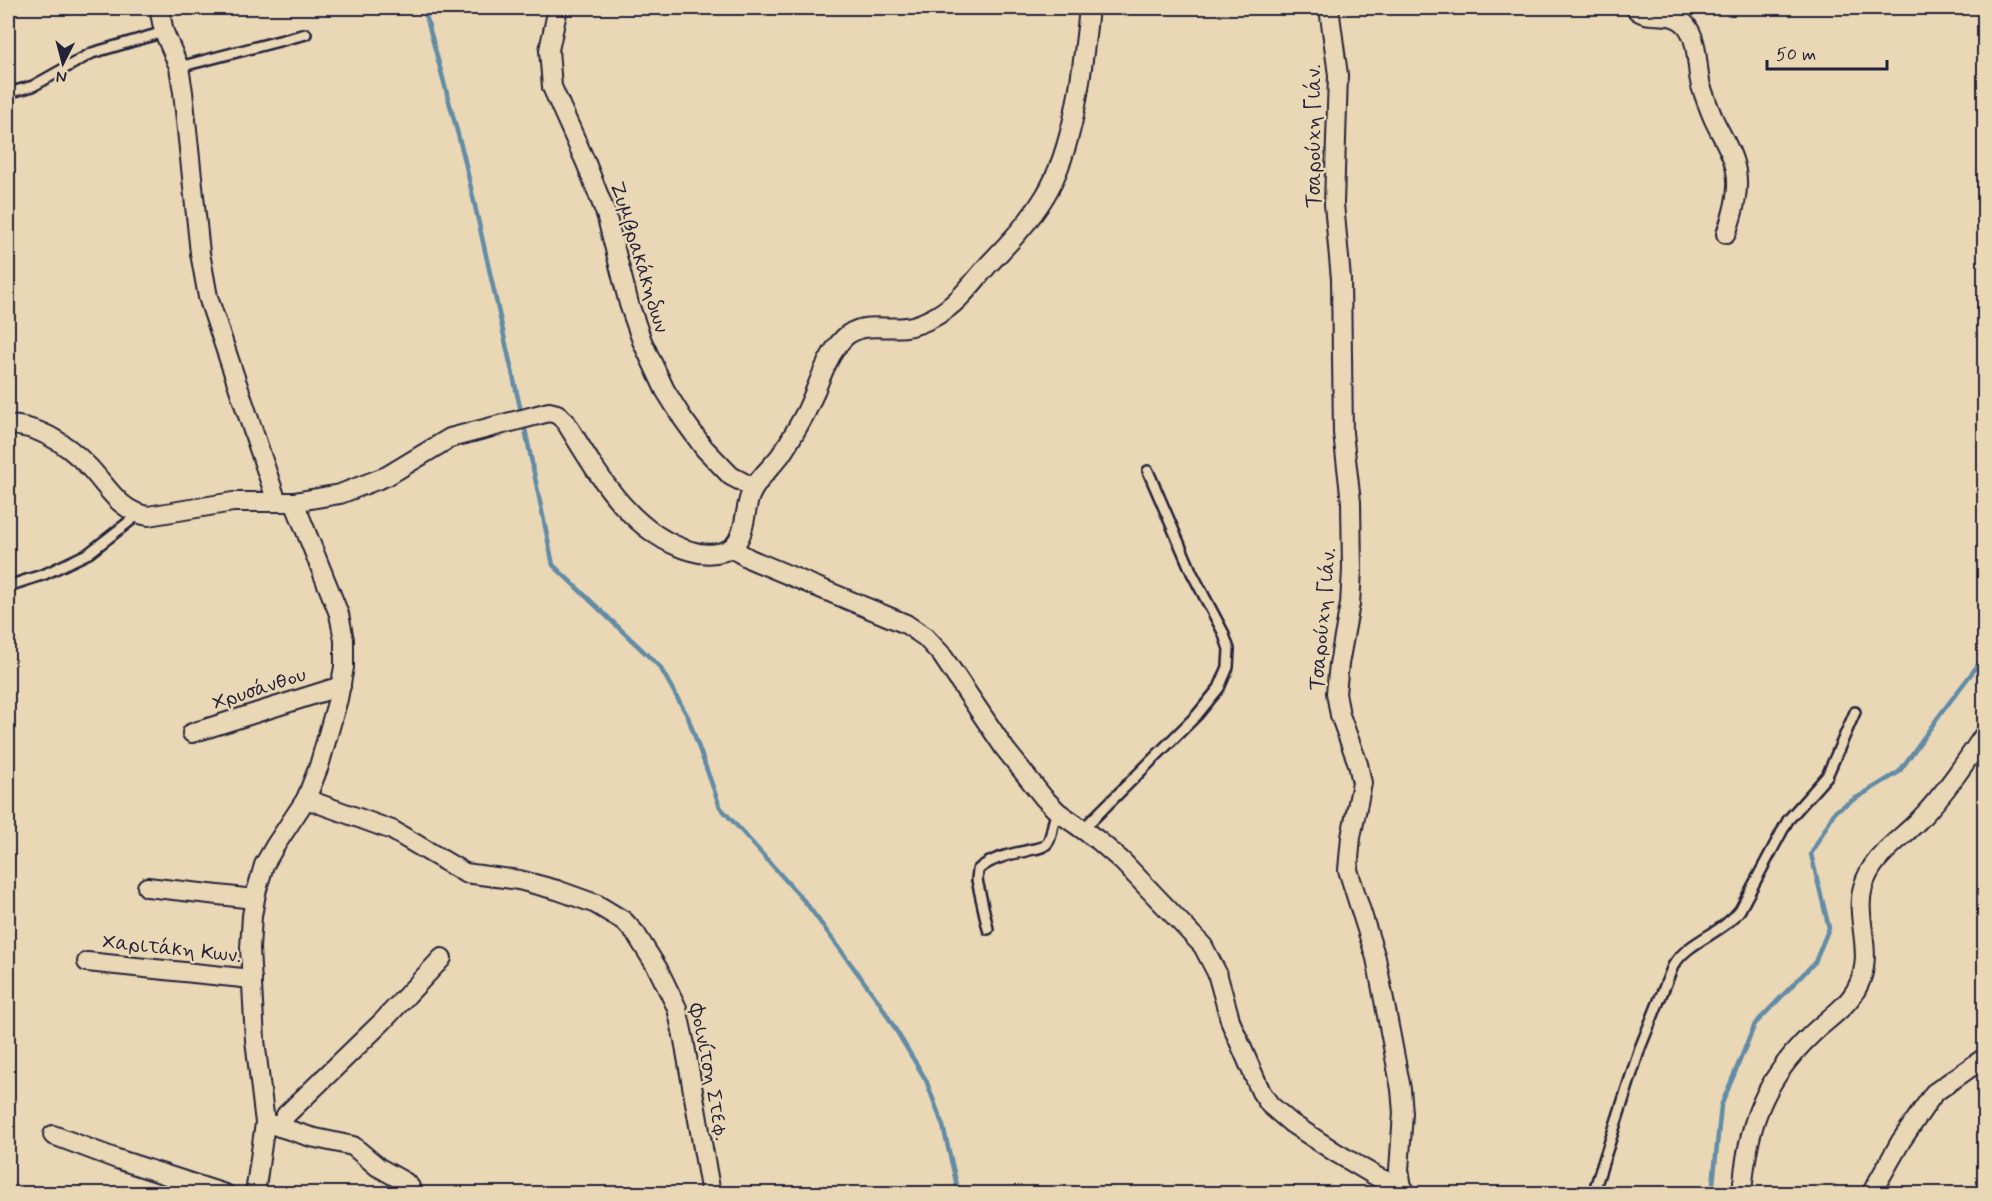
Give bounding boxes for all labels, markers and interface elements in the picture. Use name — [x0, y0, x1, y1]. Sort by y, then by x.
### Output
north arrow — [33, 33, 93, 93]
scale bar — [1767, 33, 1887, 71]
text: 50 m — [1776, 43, 1816, 67]
street label: Τσαρούχη Γιάν. — [1300, 64, 1328, 208]
text: N — [55, 65, 68, 87]
street label: Ζυμβρακάκηδων — [603, 178, 675, 337]
street label: Τσαρούχη Γιάν. — [1303, 546, 1343, 692]
street label: Χρυσάνθου — [209, 661, 310, 717]
street label: Χαριτάκη Κων. — [101, 928, 243, 970]
street label: Φοινίτση Στεφ. — [682, 1000, 736, 1143]

